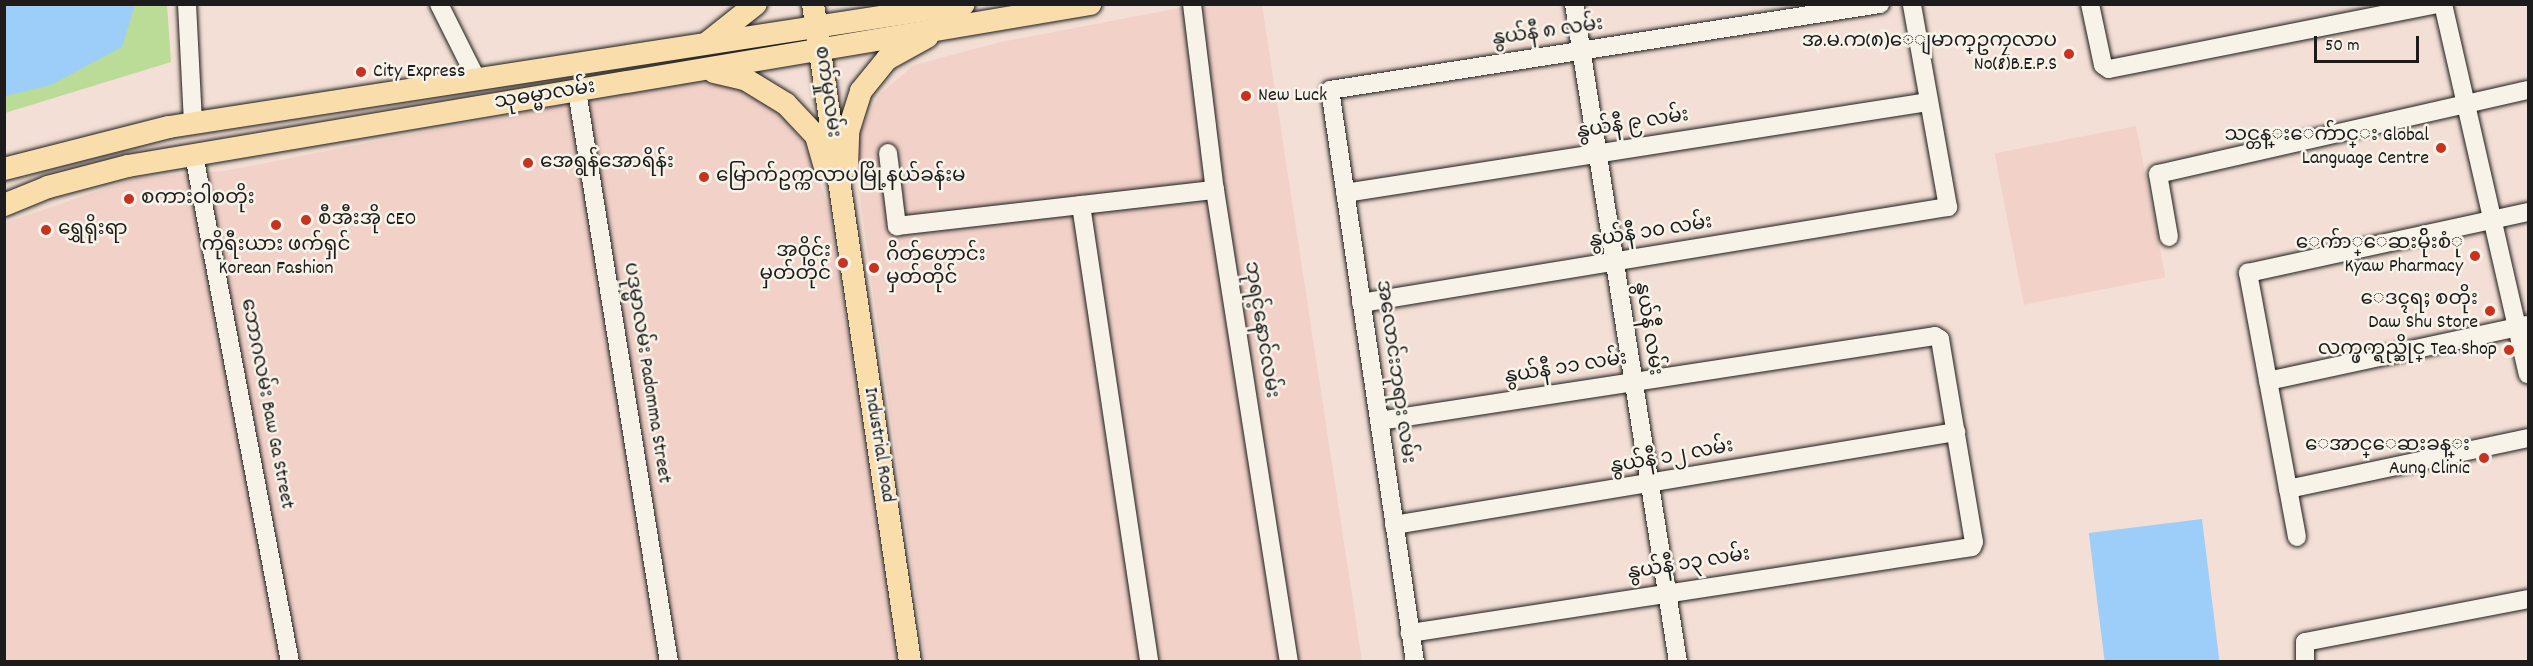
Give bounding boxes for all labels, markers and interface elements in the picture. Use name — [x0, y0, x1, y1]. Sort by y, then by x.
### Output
street label: နွယ်နီ ၈ လမ်း — [1491, 13, 1605, 53]
scale bar — [2317, 24, 2422, 62]
place label: အ.မ.က(၈)ေျမာက္ဥကၠလာပ No(8)B.E.P.S — [1802, 30, 2057, 77]
text: 50 m — [2325, 34, 2360, 59]
street label: စက်မှုလမ်း — [808, 45, 844, 139]
marker: အ.မ.က(၈)ေျမာက္ဥကၠလာပ No(8)B.E.P.S — [2062, 47, 2076, 61]
place label: City Express — [373, 60, 465, 84]
marker: City Express — [354, 65, 368, 79]
street label: သုဓမ္မာလမ်း — [493, 76, 597, 116]
place label: New Luck — [1258, 84, 1327, 108]
marker: New Luck — [1239, 89, 1253, 103]
street label: နွယ်နီ ၉ လမ်း — [1575, 104, 1691, 146]
place label: သင္တန္းေက်ာင္း Global Language Centre — [2225, 124, 2429, 171]
marker: သင္တန္းေက်ာင္း Global Language Centre — [2434, 141, 2448, 155]
place label: အေရွန်အောရိန်း — [540, 151, 674, 175]
marker: အေရွန်အောရိန်း — [521, 156, 535, 170]
place label: မြောက်ဥက္ကလာပမြို့နယ်ခန်းမ — [716, 165, 966, 189]
marker: မြောက်ဥက္ကလာပမြို့နယ်ခန်းမ — [697, 170, 711, 184]
place label: စကားဝါစတိုး — [141, 187, 255, 211]
marker: စကားဝါစတိုး — [122, 192, 136, 206]
place label: စီအီးအို CEO — [318, 208, 416, 232]
street label: နွယ်နီ ၁၀ လမ်း — [1588, 211, 1714, 255]
marker: စီအီးအို CEO — [299, 213, 313, 227]
place label: ရွှေရိုးရာ — [58, 218, 128, 242]
marker: ကိုရီးယား ဖက်ရှင် Korean Fashion — [269, 218, 283, 232]
marker: ရွှေရိုးရာ — [39, 223, 53, 237]
place label: ေက်ာ္ေဆးမ်ိုးစံု Kyaw Pharmacy — [2296, 232, 2463, 279]
place label: ကိုရီးယား ဖက်ရှင် Korean Fashion — [202, 234, 350, 281]
place label: အဝိုင်း မှတ်တိုင် — [760, 240, 831, 287]
place label: ဂိတ်ဟောင်း မှတ်တိုင် — [886, 244, 986, 291]
marker: ေက်ာ္ေဆးမ်ိုးစံု Kyaw Pharmacy — [2468, 249, 2482, 263]
marker: အဝိုင်း မှတ်တိုင် — [836, 256, 850, 270]
street label: ဘုရင့်နောင်လမ်း — [1237, 260, 1283, 400]
street label: ပဒုမ္မာလမ်း Padomma Street — [617, 261, 675, 485]
marker: ဂိတ်ဟောင်း မှတ်တိုင် — [867, 261, 881, 275]
street label: အလောင်းဘုရား လမ်း — [1369, 279, 1419, 465]
street label: နွယ်နီ လမ်း — [1628, 281, 1666, 377]
place label: ေဒၚရႈ စတိုး Daw Shu Store — [2360, 288, 2478, 335]
street label: ဘောဂလမ်း Baw Ga Street — [234, 297, 298, 511]
marker: ေဒၚရႈ စတိုး Daw Shu Store — [2483, 304, 2497, 318]
place label: လက္ဖက္ရည္ဆိုင္ Tea Shop — [2318, 338, 2497, 362]
marker: လက္ဖက္ရည္ဆိုင္ Tea Shop — [2502, 343, 2516, 357]
street label: နွယ်နီ ၁၁ လမ်း — [1503, 347, 1629, 391]
street label: Industrial Road — [857, 386, 899, 504]
place label: ေအာင္ေဆးခန္း Aung Clinic — [2305, 434, 2470, 481]
street label: နွယ်နီ ၁၂ လမ်း — [1609, 435, 1735, 481]
marker: ေအာင္ေဆးခန္း Aung Clinic — [2475, 449, 2493, 467]
street label: နွယ်နီ ၁၃ လမ်း — [1626, 543, 1752, 587]

